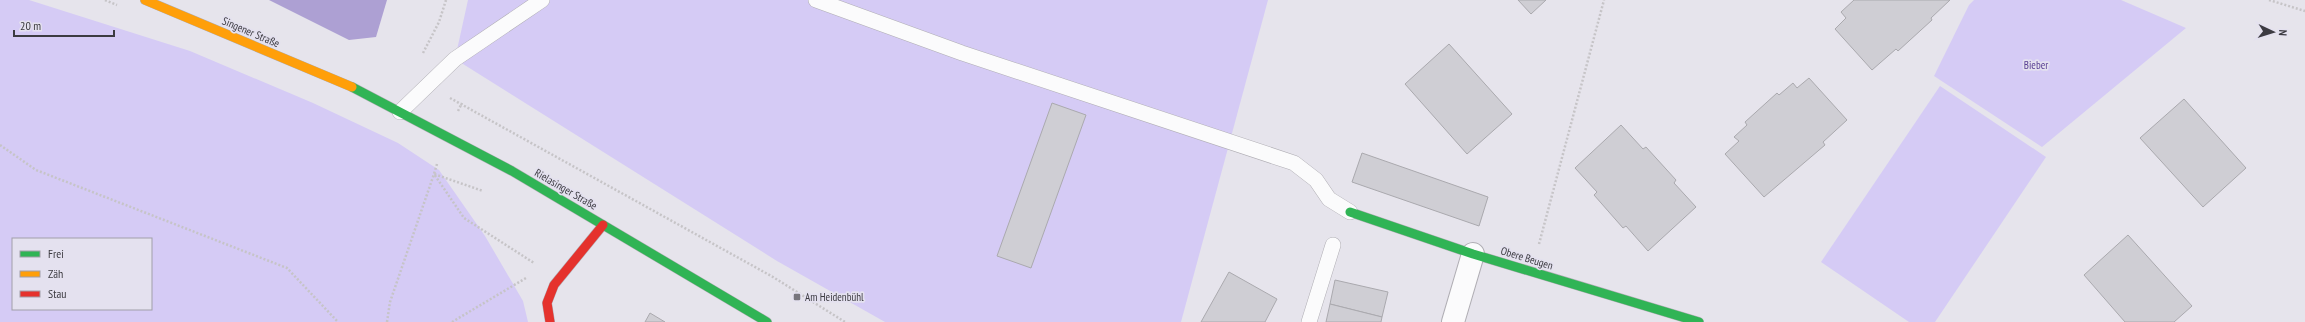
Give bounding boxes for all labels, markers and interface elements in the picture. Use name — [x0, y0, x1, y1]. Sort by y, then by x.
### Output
scale bar — [14, 12, 114, 38]
north arrow — [2253, 12, 2293, 52]
street label: Singener Straße — [220, 14, 282, 51]
text: 20 m — [20, 18, 41, 33]
text: N — [2276, 29, 2290, 36]
park label: Bieber — [2024, 58, 2048, 72]
street label: Rielasinger Straße — [532, 165, 600, 213]
legend — [12, 238, 152, 310]
street label: Obere Beugen — [1499, 243, 1555, 273]
text: Frei — [48, 246, 64, 261]
text: Zäh — [48, 266, 63, 281]
text: Stau — [48, 286, 66, 301]
place label: Am Heidenbühl — [805, 290, 864, 304]
marker: Am Heidenbühl — [792, 292, 802, 302]

